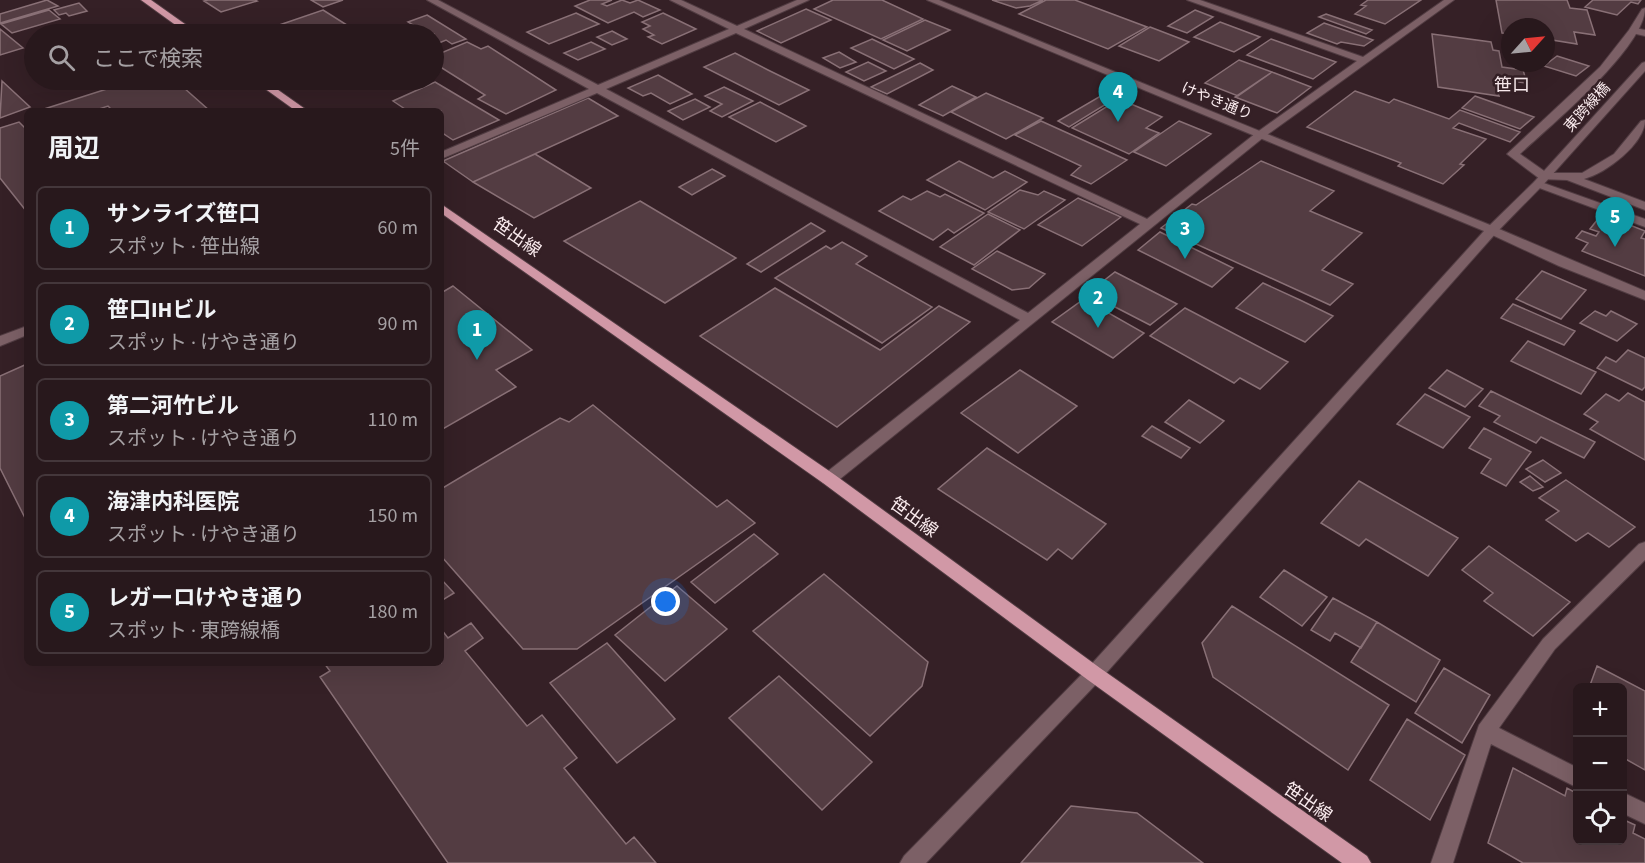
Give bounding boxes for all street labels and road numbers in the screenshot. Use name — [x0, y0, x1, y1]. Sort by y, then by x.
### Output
street label: けやき通り — [1178, 78, 1256, 125]
street label: 東跨線橋 — [1559, 78, 1615, 137]
street label: 笹出線 — [487, 212, 546, 263]
street label: 笹出線 — [885, 491, 943, 543]
street label: 笹出線 — [1278, 777, 1337, 828]

